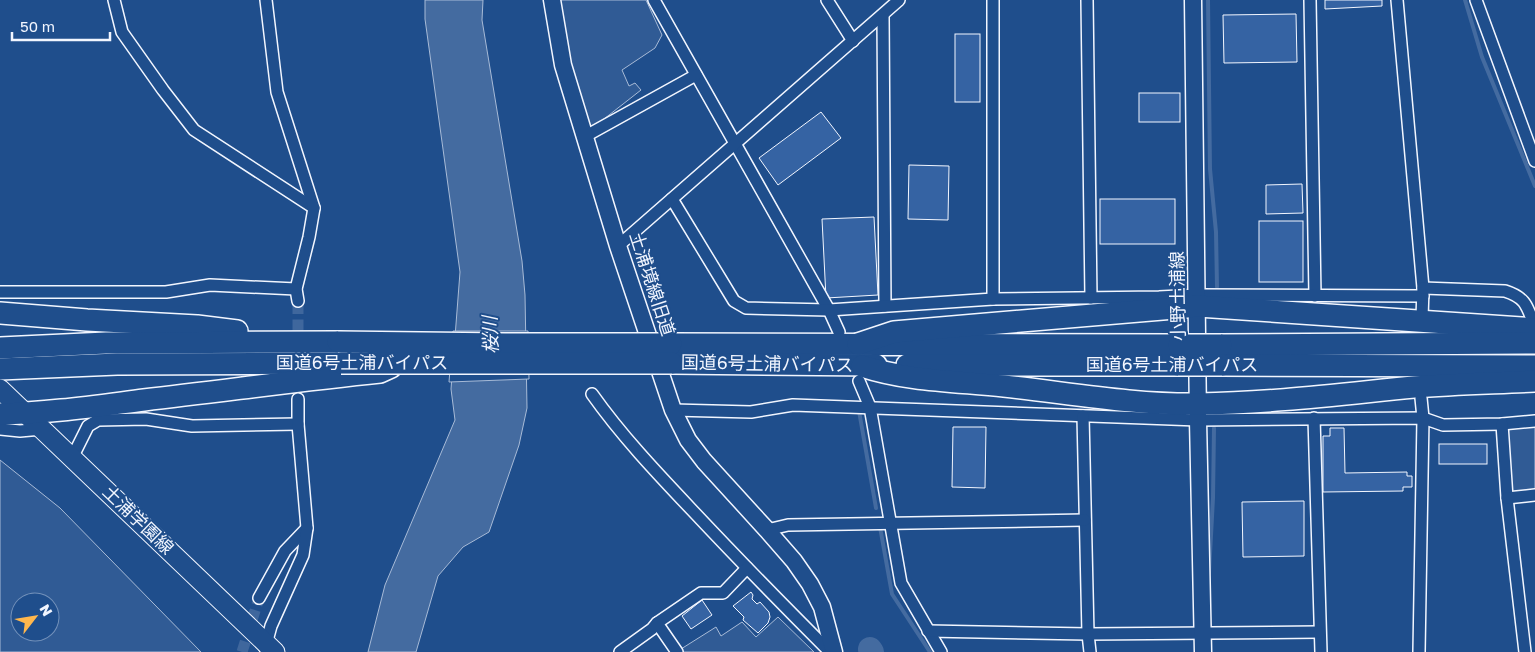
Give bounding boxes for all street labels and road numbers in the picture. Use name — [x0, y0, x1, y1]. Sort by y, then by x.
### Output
street label: 土浦境線旧道 — [626, 229, 680, 338]
street label: 小野土浦線 — [1165, 251, 1189, 341]
street label: 国道6号土浦バイパス — [681, 350, 853, 376]
street label: 国道6号土浦バイパス — [276, 351, 448, 373]
street label: 国道6号土浦バイパス — [1086, 353, 1258, 375]
street label: 土浦学園線 — [99, 480, 179, 558]

